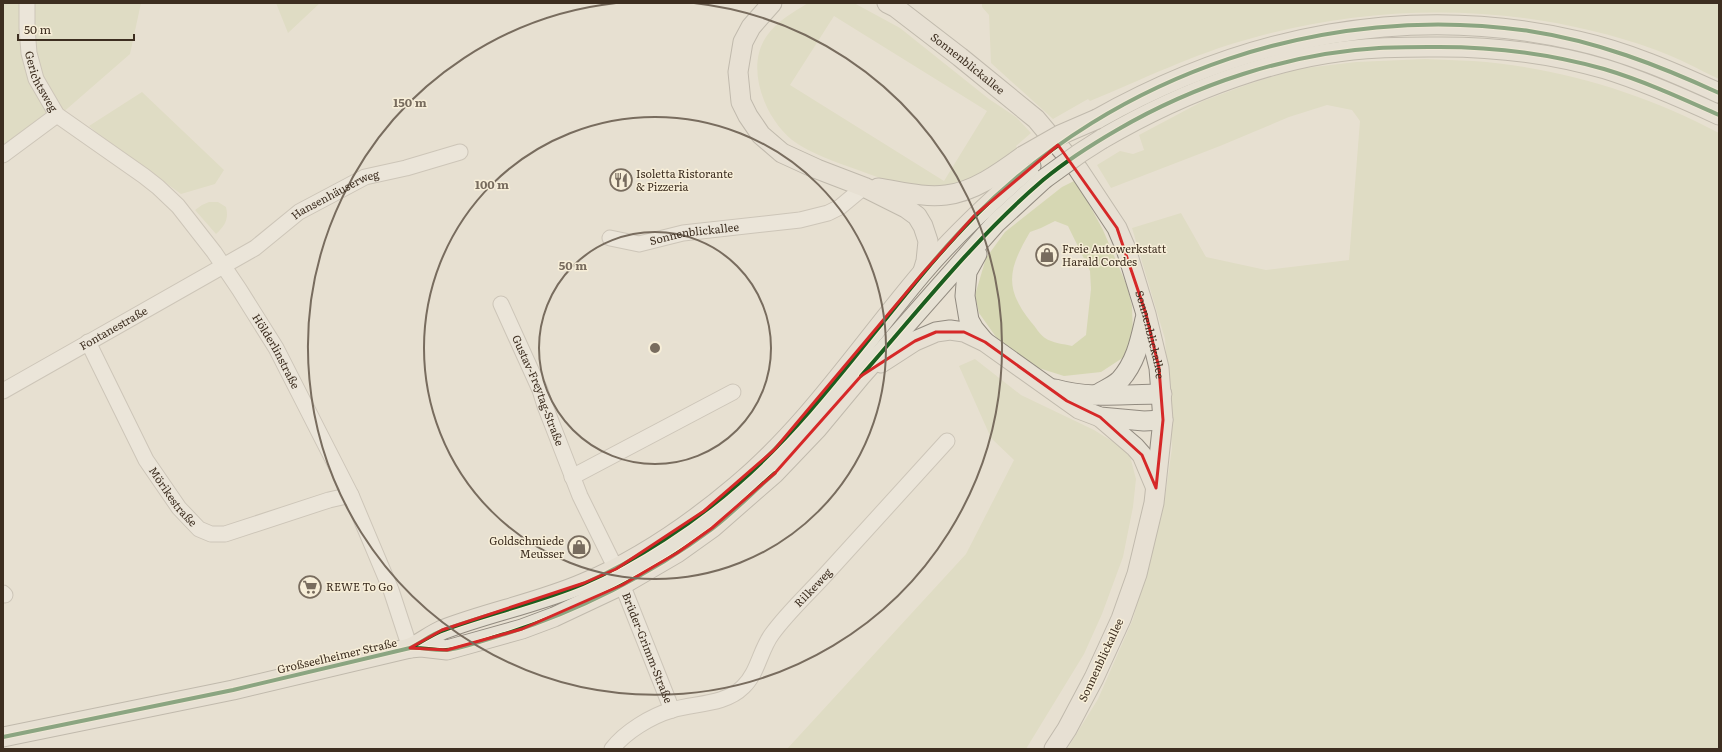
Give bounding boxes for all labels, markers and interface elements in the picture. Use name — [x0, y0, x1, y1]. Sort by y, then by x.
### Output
scale bar — [18, 16, 134, 42]
text: 50 m — [24, 20, 51, 38]
street label: Sonnenblickallee — [928, 28, 1009, 98]
street label: Gerichtsweg — [22, 49, 63, 115]
text: 150 m — [393, 93, 427, 111]
street label: Hansenhäuserweg — [287, 165, 381, 223]
place label: Isoletta Ristorante & Pizzeria — [636, 165, 733, 194]
restaurant icon: Isoletta Ristorante & Pizzeria — [608, 167, 634, 193]
text: 100 m — [475, 175, 509, 193]
street label: Sonnenblickallee — [648, 218, 740, 248]
place label: Freie Autowerkstatt Harald Cordes — [1062, 240, 1167, 269]
shop icon: Freie Autowerkstatt Harald Cordes — [1034, 242, 1060, 268]
text: 50 m — [559, 256, 587, 274]
street label: Sonnenblickallee — [1132, 288, 1169, 380]
street label: Fontanestraße — [76, 302, 150, 353]
street label: Hölderlinstraße — [249, 310, 305, 392]
street label: Gustav-Freytag-Straße — [509, 332, 569, 448]
centre of rings — [648, 341, 662, 355]
street label: Mörikestraße — [146, 463, 202, 530]
place label: Goldschmiede Meusser — [489, 532, 565, 561]
shop icon: Goldschmiede Meusser — [566, 534, 592, 560]
street label: Rilkeweg — [790, 563, 836, 610]
supermarket icon: REWE To Go — [297, 574, 323, 600]
place label: REWE To Go — [326, 578, 393, 594]
street label: Brüder-Grimm-Straße — [619, 590, 678, 705]
street label: Sonnenblickallee — [1074, 615, 1127, 704]
street label: Großseelheimer Straße — [275, 633, 398, 677]

